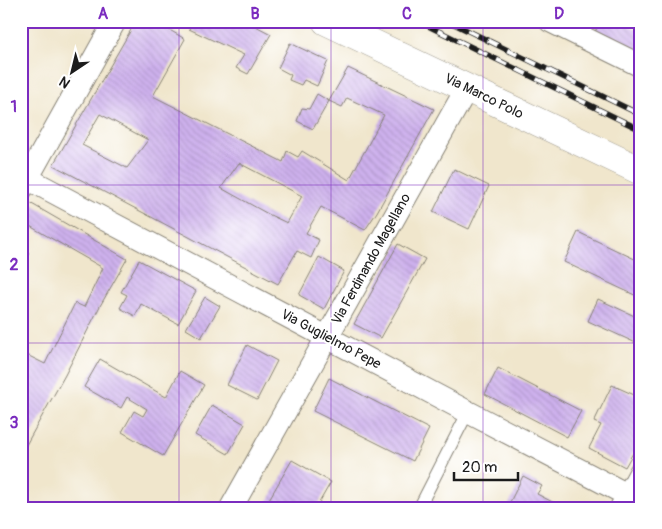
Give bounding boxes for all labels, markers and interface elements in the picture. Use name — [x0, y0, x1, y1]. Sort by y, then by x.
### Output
text: A — [98, 4, 109, 24]
text: B — [250, 4, 260, 24]
text: C — [402, 4, 412, 24]
text: D — [554, 4, 564, 24]
north arrow — [48, 48, 98, 98]
street label: Via Marco Polo — [442, 70, 527, 123]
text: N — [56, 73, 74, 92]
text: 1 — [11, 97, 17, 117]
street label: Via Ferdinando Magellano — [328, 190, 414, 328]
text: 2 — [10, 255, 19, 275]
street label: Via Guglielmo Pepe — [278, 305, 384, 373]
text: 3 — [10, 413, 19, 433]
scale bar — [454, 449, 518, 481]
text: 20 m — [462, 458, 497, 477]

